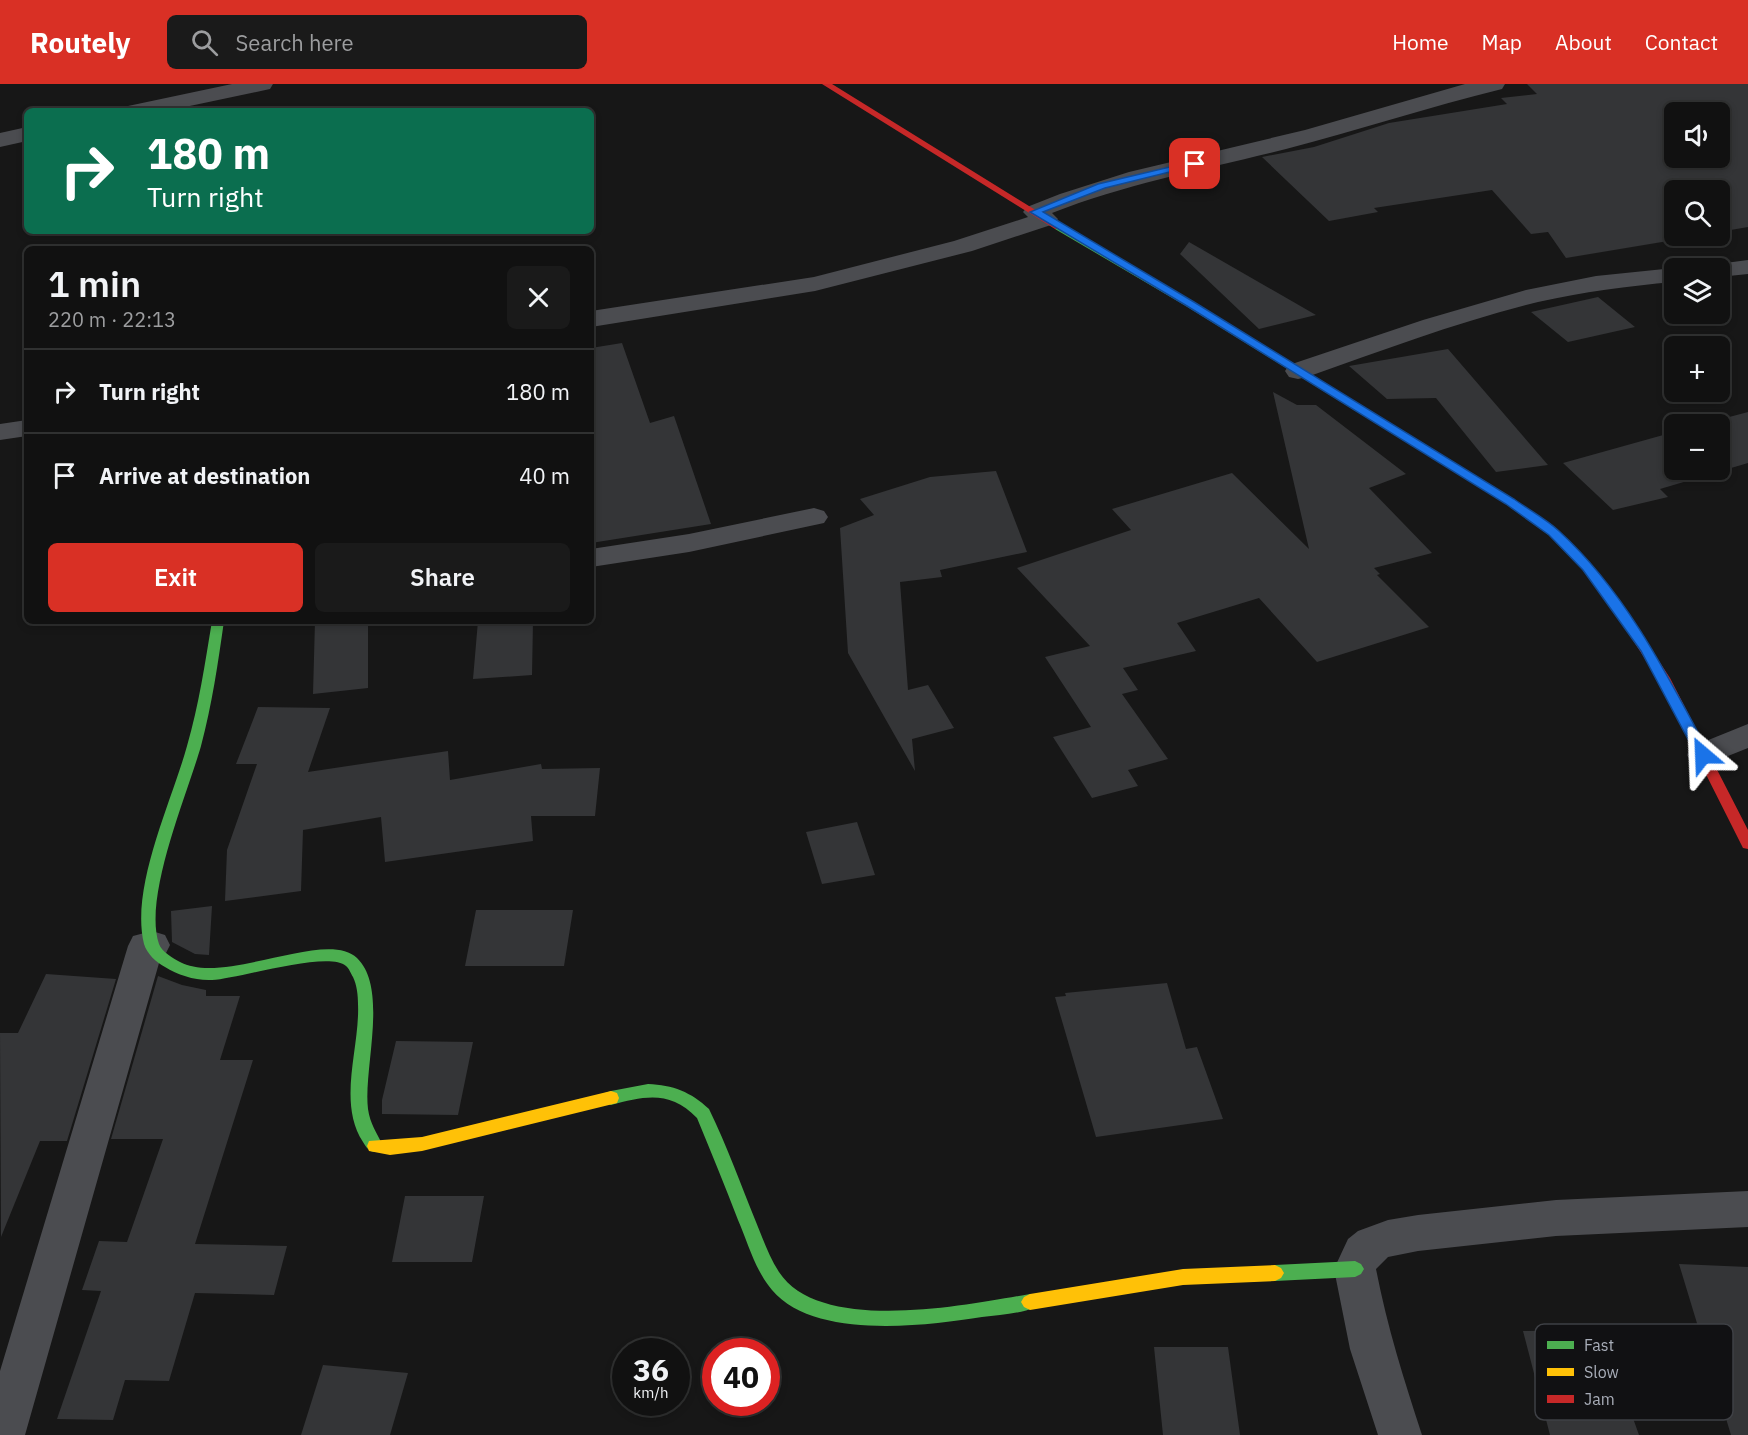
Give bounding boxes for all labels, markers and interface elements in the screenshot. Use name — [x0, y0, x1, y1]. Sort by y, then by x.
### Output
search box — [167, 15, 587, 69]
text: Routely — [30, 24, 131, 61]
icon: search — [188, 26, 221, 59]
text: Search here — [236, 28, 354, 57]
text: Home — [1392, 28, 1449, 56]
text: Map — [1482, 28, 1522, 56]
text: About — [1555, 28, 1612, 56]
text: Contact — [1645, 28, 1718, 56]
map controls — [1664, 102, 1730, 480]
button: sound — [1664, 102, 1730, 168]
text: 180 m — [147, 126, 270, 181]
icon: right — [48, 132, 126, 210]
pin — [1169, 138, 1220, 189]
icon: arrive — [1178, 147, 1211, 180]
text: Turn right — [147, 179, 264, 214]
button: search — [1664, 180, 1730, 246]
button: layers — [1664, 258, 1730, 324]
text: 1 min — [48, 260, 141, 307]
button: close — [507, 266, 570, 329]
text: 220 m · 22:13 — [48, 306, 176, 333]
button: + — [1664, 336, 1730, 402]
icon: right — [48, 375, 81, 408]
text: Turn right — [99, 377, 200, 406]
text: 180 m — [506, 377, 570, 406]
button: − — [1664, 414, 1730, 480]
icon: arrive — [48, 459, 81, 492]
text: Arrive at destination — [99, 461, 310, 490]
text: 40 m — [519, 461, 570, 490]
button: Exit — [48, 543, 303, 612]
button: Share — [315, 543, 570, 612]
position arrow — [1671, 723, 1735, 787]
legend — [1535, 1324, 1733, 1420]
text: Fast — [1584, 1335, 1614, 1355]
speed limit sign: 40 — [702, 1338, 780, 1416]
text: 36 — [633, 1350, 669, 1389]
text: Slow — [1584, 1362, 1619, 1382]
text: km/h — [633, 1383, 669, 1402]
text: Jam — [1584, 1389, 1615, 1409]

